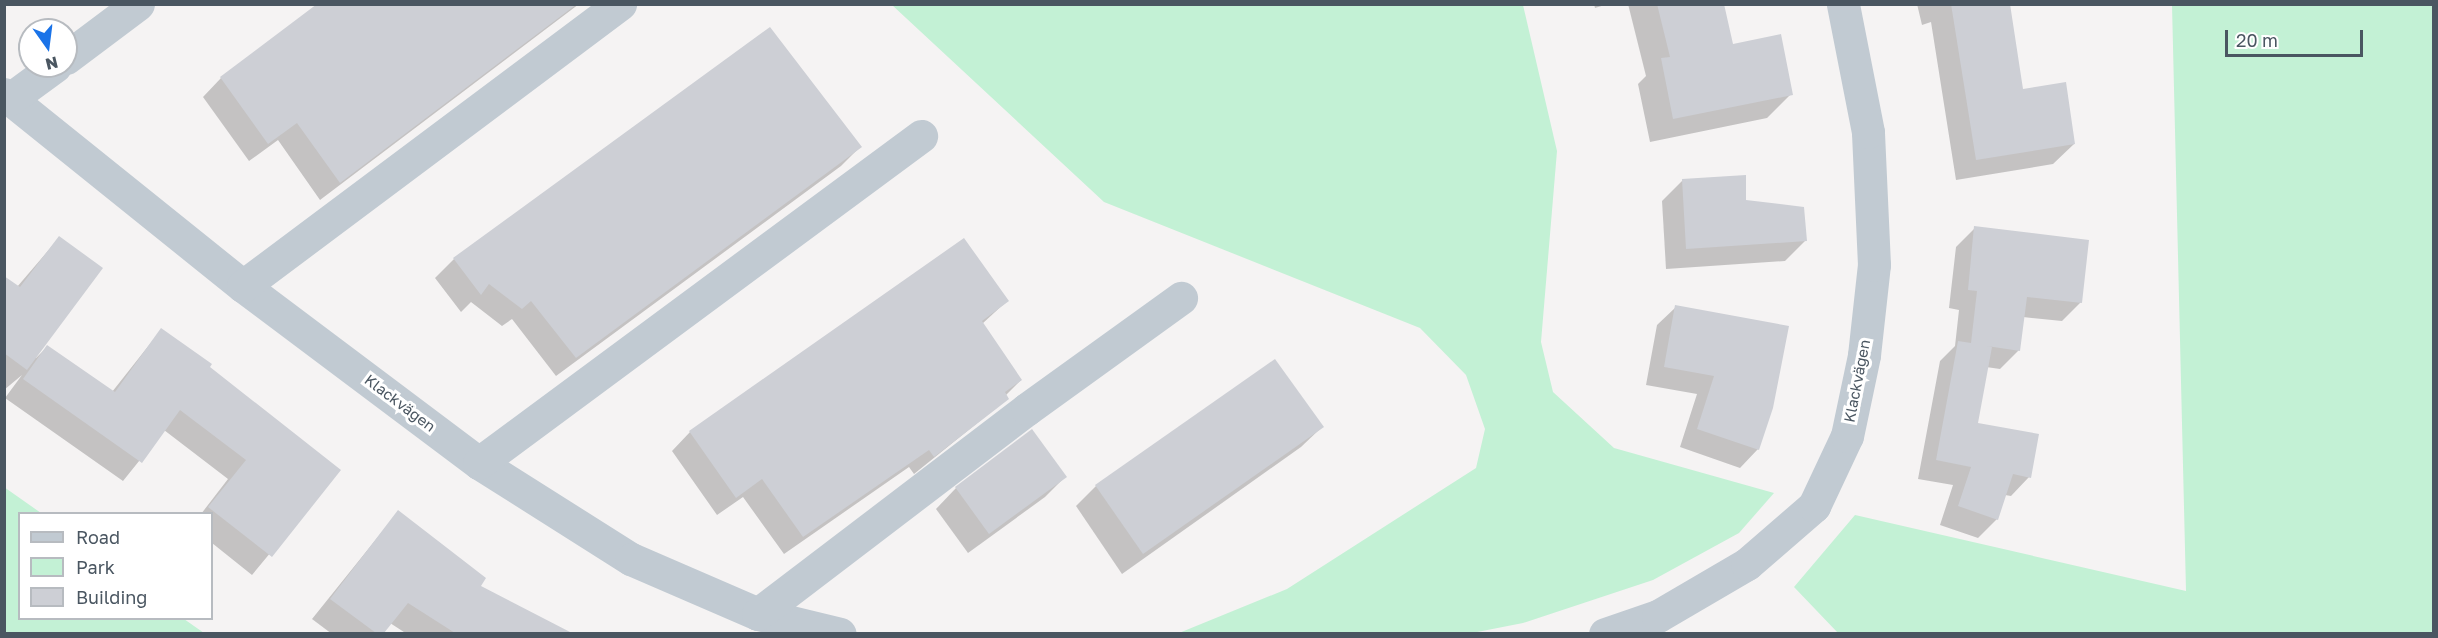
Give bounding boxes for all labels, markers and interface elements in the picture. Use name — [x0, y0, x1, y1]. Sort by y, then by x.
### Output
north arrow — [18, 18, 78, 78]
scale bar — [2228, 18, 2366, 56]
text: 20 m — [2236, 29, 2278, 51]
text: N — [44, 52, 60, 75]
street label: Klackvägen — [1840, 338, 1874, 424]
street label: Klackvägen — [361, 371, 439, 435]
legend — [18, 512, 213, 620]
text: Road — [76, 526, 120, 548]
text: Park — [76, 556, 115, 578]
text: Building — [76, 586, 147, 608]

